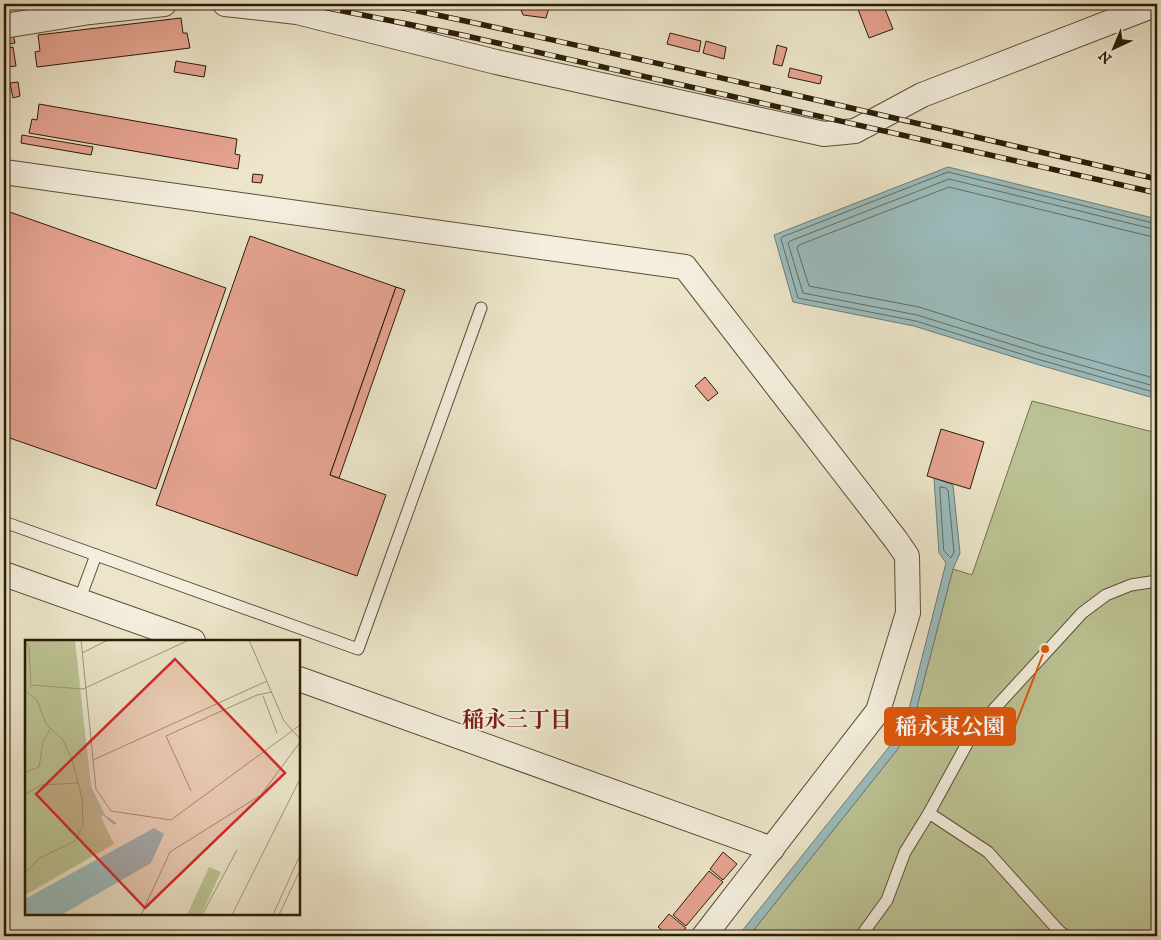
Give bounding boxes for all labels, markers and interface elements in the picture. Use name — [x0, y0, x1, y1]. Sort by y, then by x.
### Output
north arrow — [1088, 22, 1138, 72]
text: N — [1095, 46, 1116, 67]
inset map — [25, 640, 300, 915]
district label: 稲永三丁目 — [462, 707, 572, 734]
callout: 稲永東公園 — [885, 708, 1015, 745]
text: 稲永東公園 — [895, 714, 1005, 741]

